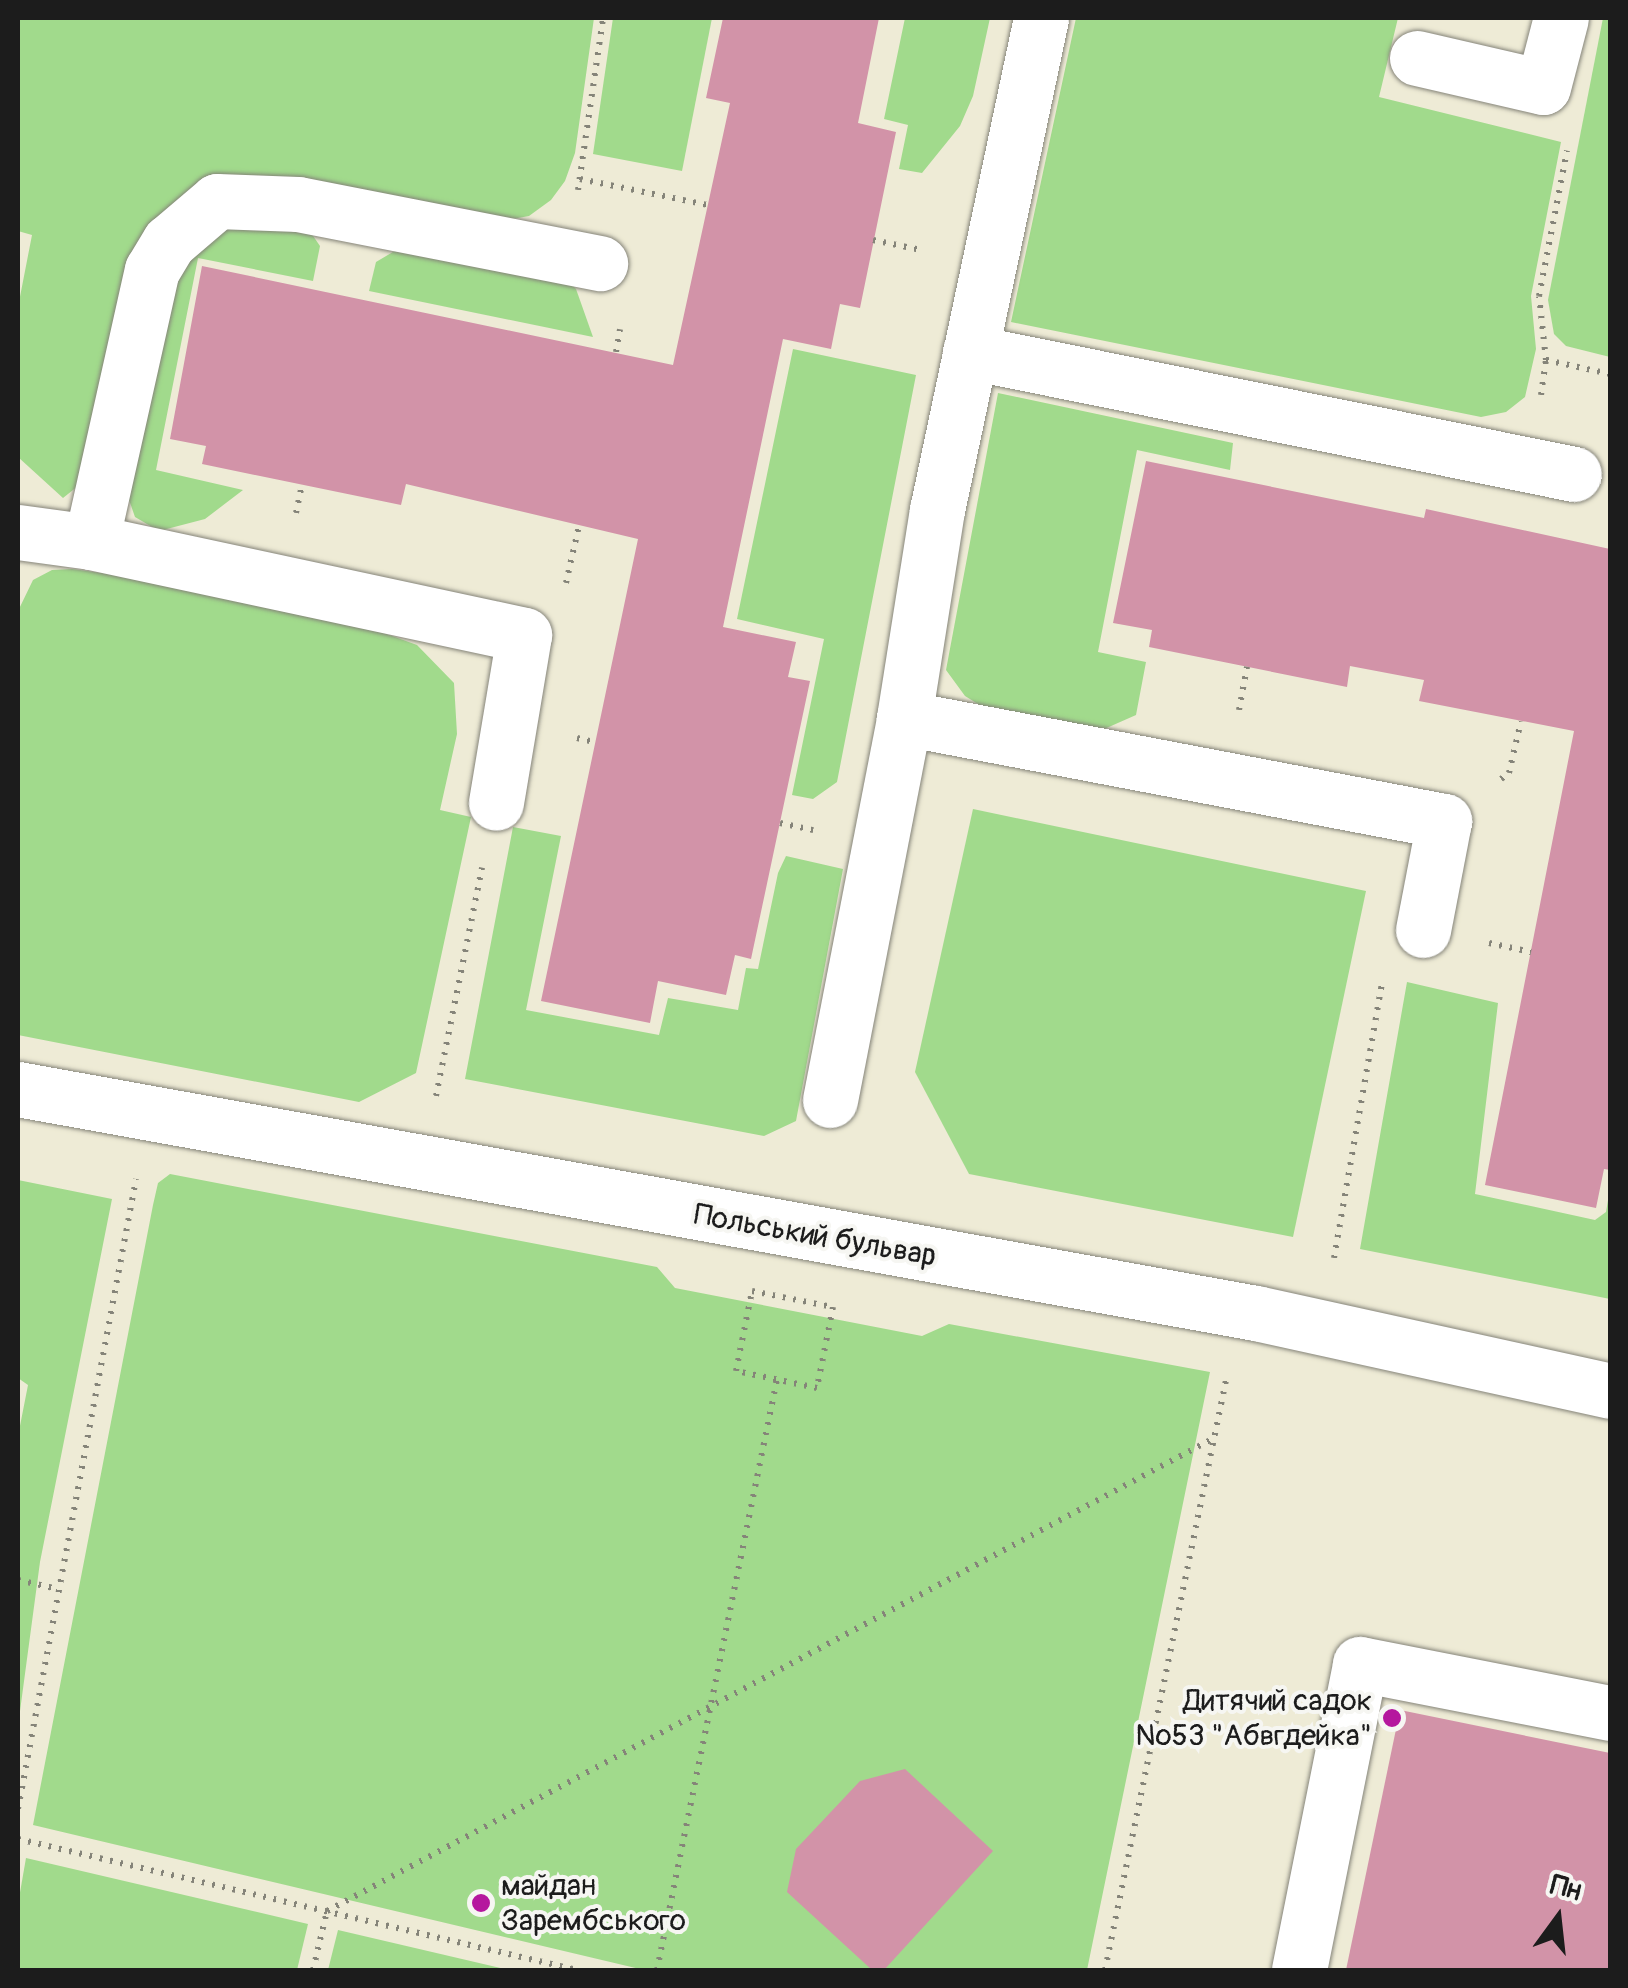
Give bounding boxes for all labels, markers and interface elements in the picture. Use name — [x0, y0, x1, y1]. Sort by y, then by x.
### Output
street label: Польський бульвар — [691, 1197, 939, 1275]
place label: Дитячий садок №53 "Абвгдейка" — [1135, 1683, 1372, 1754]
marker: Дитячий садок №53 "Абвгдейка" — [1381, 1707, 1403, 1729]
place label: майдан Зарембського — [501, 1868, 686, 1938]
north arrow — [1508, 1868, 1608, 1968]
text: Пн — [1546, 1868, 1585, 1909]
marker: майдан Зарембського — [470, 1892, 492, 1914]

